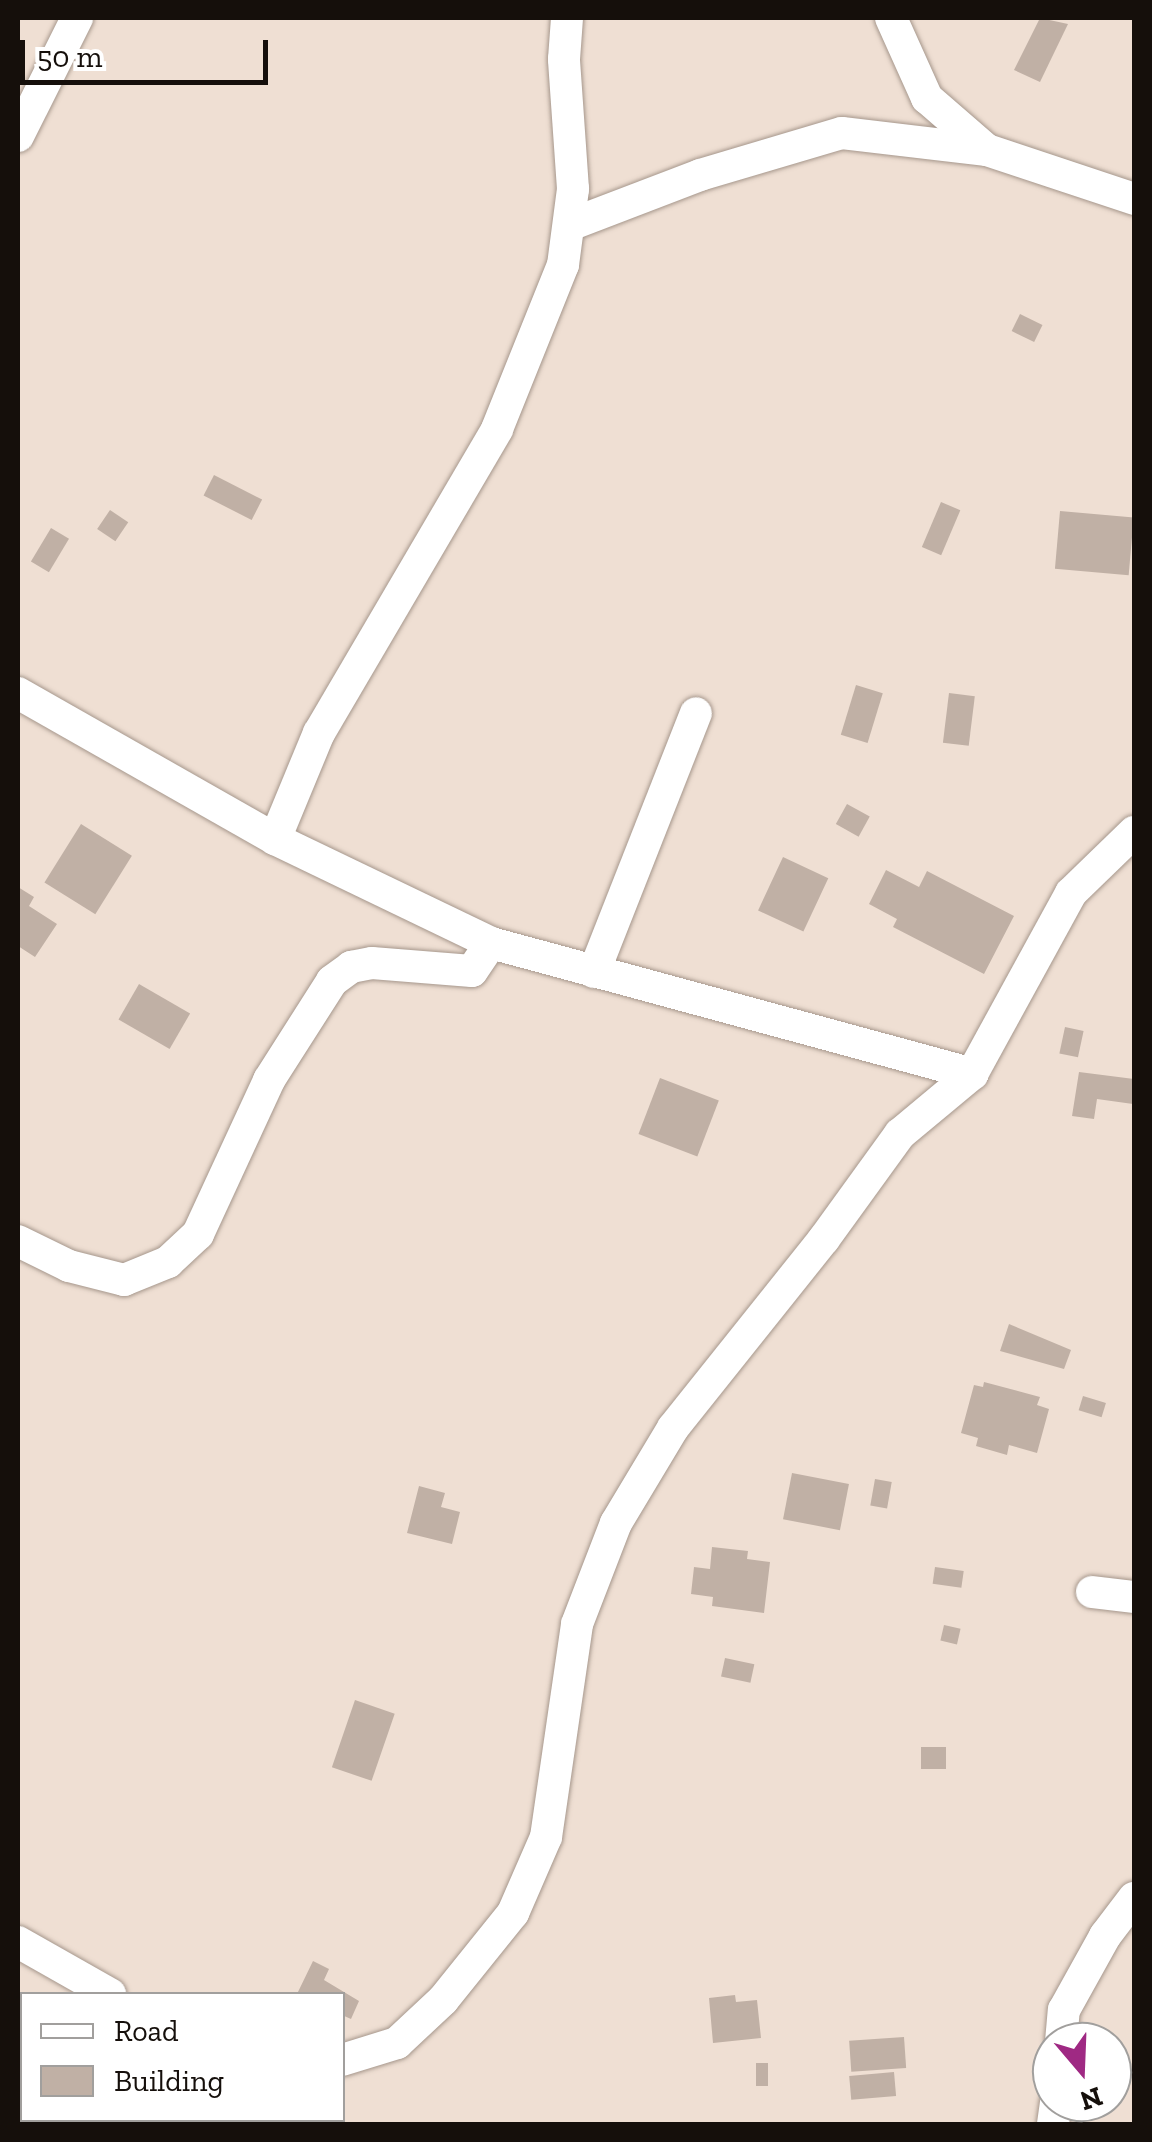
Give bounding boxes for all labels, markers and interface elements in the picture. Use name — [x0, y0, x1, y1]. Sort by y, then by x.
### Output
scale bar — [25, 20, 272, 82]
text: 50 m — [37, 39, 102, 75]
legend — [20, 1992, 345, 2122]
text: Road — [114, 2013, 179, 2049]
north arrow — [1032, 2022, 1132, 2122]
text: Building — [114, 2063, 224, 2099]
text: N — [1076, 2080, 1107, 2118]

